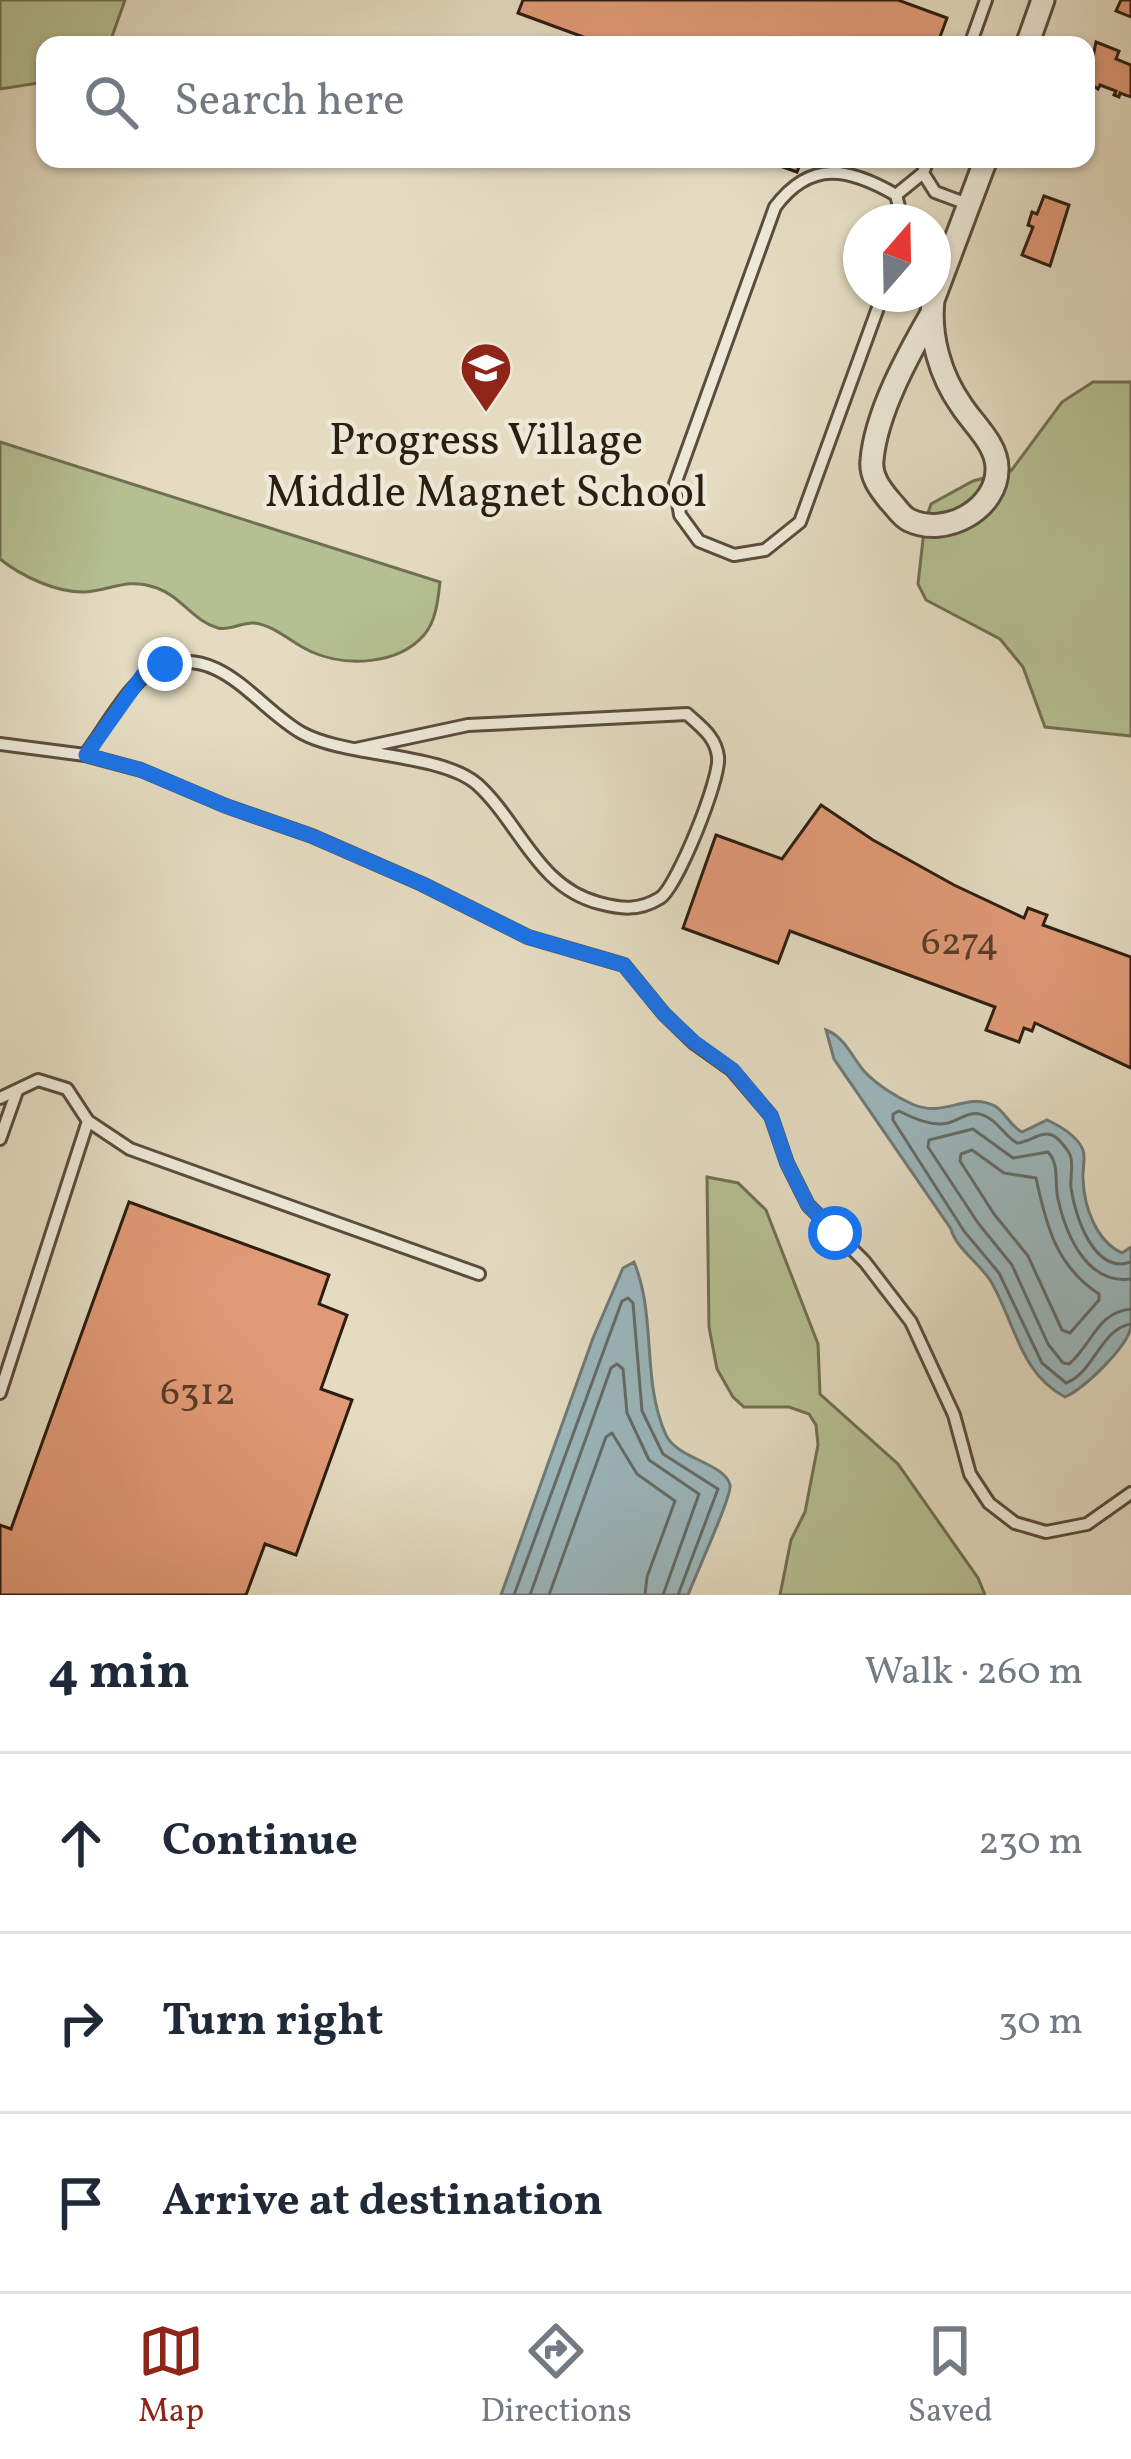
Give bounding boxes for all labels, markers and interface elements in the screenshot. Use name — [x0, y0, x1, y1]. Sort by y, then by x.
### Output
search box — [36, 36, 1095, 168]
icon: search — [78, 69, 144, 135]
text: Search here — [174, 71, 405, 134]
north arrow — [843, 204, 951, 312]
school or university icon: Progress Village Middle Magnet School — [458, 340, 514, 414]
place label: Progress Village Middle Magnet School — [265, 411, 707, 526]
route end — [138, 637, 192, 691]
house number: 6274 — [921, 917, 999, 971]
route start — [808, 1206, 862, 1260]
house number: 6312 — [160, 1367, 236, 1421]
text: 4 min — [48, 1638, 190, 1709]
text: Walk · 260 m — [865, 1646, 1083, 1700]
icon: ahead — [48, 1810, 114, 1876]
text: Continue — [162, 1811, 358, 1874]
text: 230 m — [978, 1816, 1083, 1870]
icon: right — [48, 1990, 114, 2056]
text: Turn right — [162, 1991, 383, 2054]
text: 30 m — [998, 1996, 1083, 2050]
icon: arrive — [48, 2170, 114, 2236]
text: Arrive at destination — [162, 2171, 603, 2234]
tab: Map — [138, 2318, 204, 2436]
tab: Directions — [480, 2318, 632, 2436]
tab: Saved — [908, 2318, 993, 2436]

